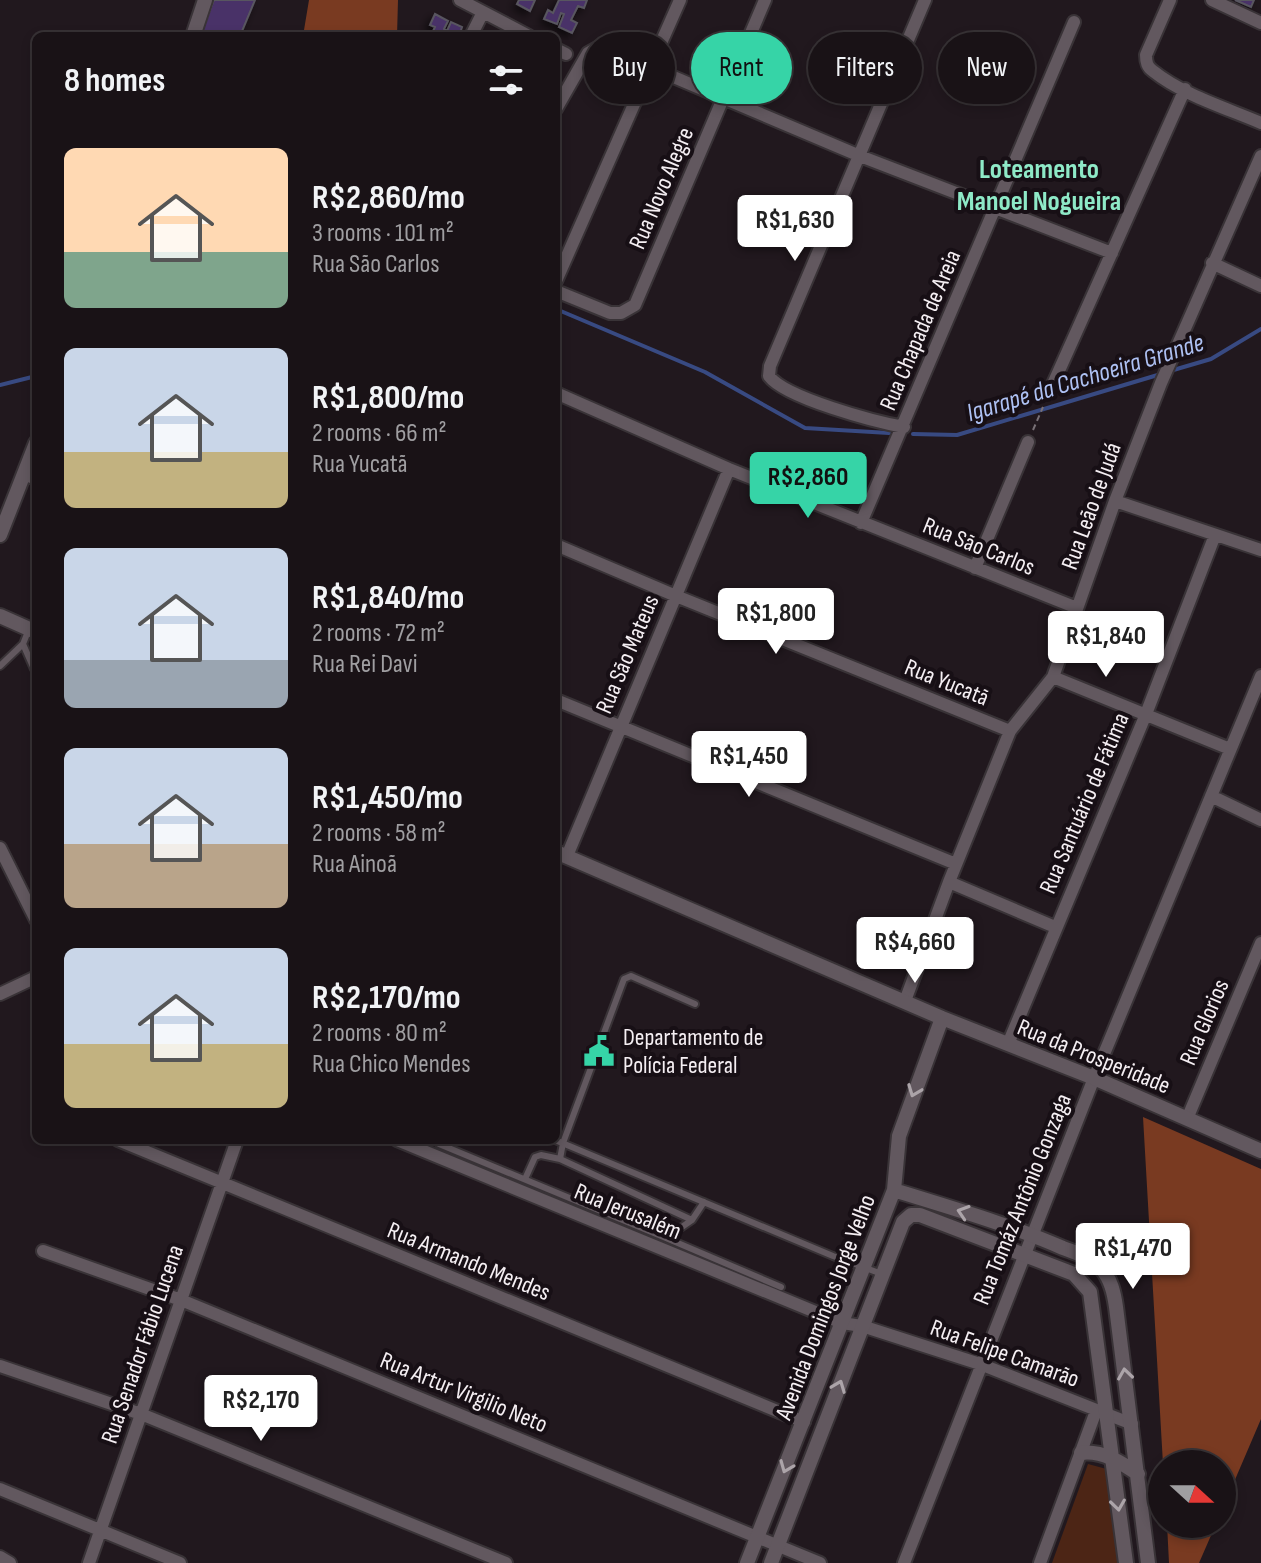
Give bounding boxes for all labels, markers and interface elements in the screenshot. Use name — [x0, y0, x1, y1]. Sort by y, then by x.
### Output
chip: Buy — [584, 32, 675, 104]
chip: Rent — [691, 32, 792, 104]
chip: Filters — [808, 32, 922, 104]
chip: New — [938, 32, 1035, 104]
icon: filters — [484, 58, 528, 102]
text: 8 homes — [64, 60, 165, 101]
street label: Rua Novo Alegre — [623, 123, 700, 253]
district label: Loteamento Manoel Nogueira — [957, 153, 1121, 218]
text: R$2,860/mo — [312, 177, 465, 218]
icon: home — [128, 180, 224, 276]
pin: R$1,630 — [721, 195, 869, 263]
text: R$1,630 — [755, 205, 835, 236]
text: 3 rooms · 101 m² — [312, 218, 454, 249]
street label: Rua Chapada de Areia — [874, 246, 967, 415]
text: Rua São Carlos — [312, 249, 440, 280]
water label: Igarapé da Cachoeira Grande — [963, 328, 1208, 429]
text: R$1,800/mo — [312, 377, 464, 418]
icon: home — [128, 380, 224, 476]
text: 2 rooms · 66 m² — [312, 418, 447, 449]
street label: Rua Leão de Judá — [1055, 439, 1128, 574]
text: Rua Yucatã — [312, 449, 408, 480]
pin: R$2,860 — [734, 452, 882, 520]
text: R$2,860 — [768, 462, 848, 493]
street label: Rua São Carlos — [919, 511, 1039, 582]
text: R$1,840/mo — [312, 577, 464, 618]
icon: home — [128, 580, 224, 676]
pin: R$1,800 — [702, 588, 850, 656]
street label: Rua São Mateus — [589, 590, 665, 718]
text: R$1,800 — [736, 598, 816, 629]
pin: R$1,840 — [1032, 611, 1180, 679]
text: 2 rooms · 72 m² — [312, 618, 445, 649]
text: R$1,840 — [1066, 621, 1146, 652]
text: Rua Rei Davi — [312, 649, 417, 680]
street label: Rua Yucatã — [900, 652, 993, 712]
street label: Rua Santuário de Fátima — [1033, 708, 1136, 898]
pin: R$1,450 — [675, 731, 823, 799]
text: R$1,450 — [709, 741, 789, 772]
text: R$1,450/mo — [312, 777, 463, 818]
icon: home — [128, 780, 224, 876]
text: 2 rooms · 58 m² — [312, 818, 446, 849]
text: Rua Ainoã — [312, 849, 397, 880]
pin: R$4,660 — [841, 917, 989, 985]
text: R$4,660 — [875, 927, 955, 958]
street label: Rua Glorios — [1173, 975, 1236, 1070]
text: R$2,170/mo — [312, 977, 461, 1018]
icon: home — [128, 980, 224, 1076]
street label: Rua da Prosperidade — [1013, 1013, 1174, 1100]
text: 2 rooms · 80 m² — [312, 1018, 447, 1049]
place label: Departamento de Polícia Federal — [623, 1023, 763, 1080]
public building icon: Departamento de Polícia Federal — [582, 1034, 616, 1068]
text: Rua Chico Mendes — [312, 1049, 470, 1080]
one-way arrow — [907, 1083, 924, 1097]
street label: Rua Tomáz Antônio Gonzaga — [967, 1090, 1078, 1309]
street label: Rua Jerusalém — [570, 1177, 686, 1246]
street label: Avenida Domingos Jorge Velho — [769, 1191, 882, 1425]
one-way arrow — [957, 1206, 971, 1222]
street label: Rua Armando Mendes — [383, 1216, 554, 1307]
pin: R$1,470 — [1059, 1223, 1207, 1291]
text: R$1,470 — [1094, 1233, 1172, 1264]
street label: Rua Senador Fábio Lucena — [95, 1241, 190, 1447]
street label: Rua Felipe Camarão — [926, 1313, 1083, 1394]
street label: Rua Artur Virgilio Neto — [376, 1346, 552, 1439]
one-way arrow — [1117, 1367, 1134, 1381]
pin: R$2,170 — [187, 1375, 335, 1443]
one-way arrow — [829, 1380, 846, 1394]
text: R$2,170 — [222, 1385, 300, 1416]
north arrow — [1148, 1450, 1236, 1538]
map controls — [1148, 1450, 1236, 1538]
one-way arrow — [779, 1459, 795, 1474]
one-way arrow — [1109, 1498, 1126, 1512]

